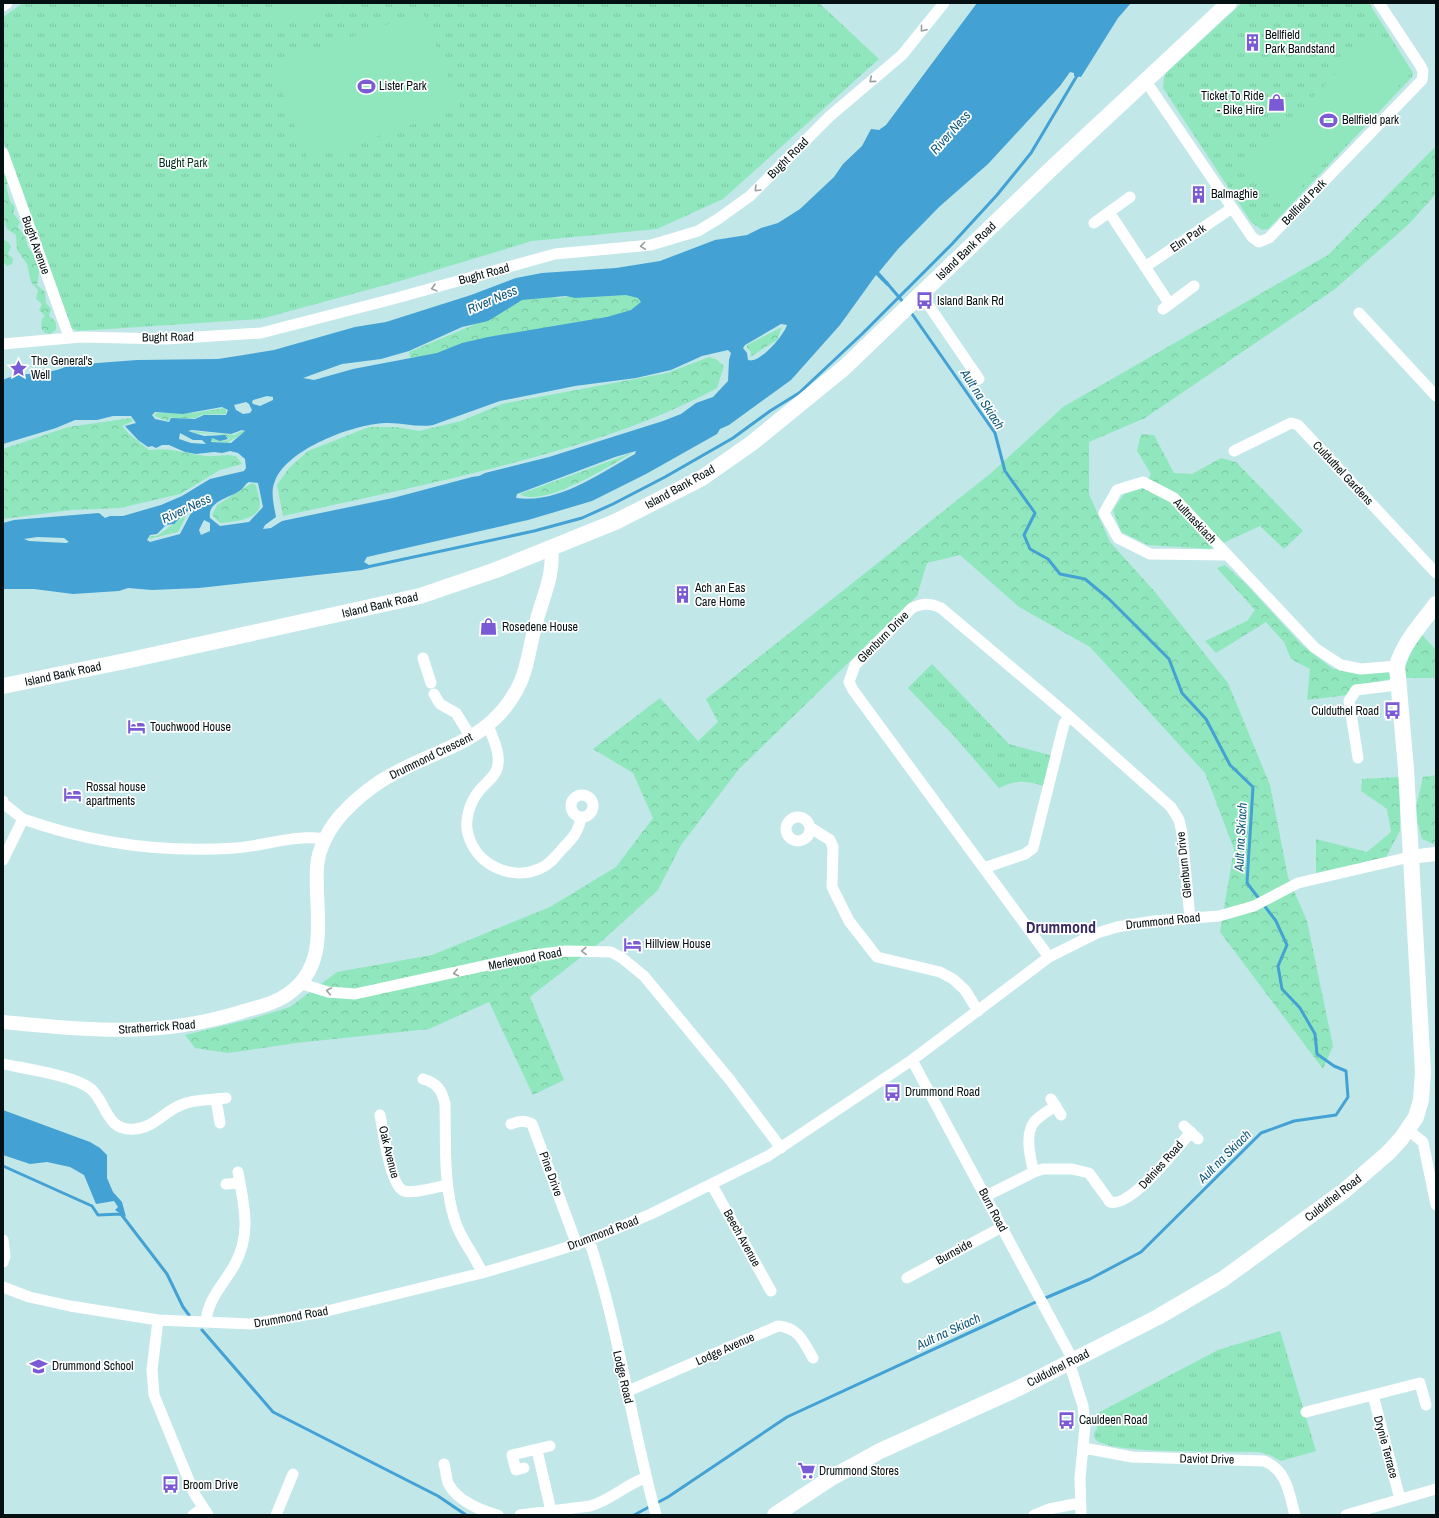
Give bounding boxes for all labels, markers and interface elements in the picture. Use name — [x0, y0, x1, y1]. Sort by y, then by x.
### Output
one-way arrow — [921, 25, 928, 32]
place label: Bellfield Park Bandstand — [1265, 27, 1335, 57]
building icon: Bellfield Park Bandstand — [1242, 32, 1262, 52]
sports icon: Lister Park — [356, 76, 376, 96]
one-way arrow — [869, 76, 877, 83]
place label: Lister Park — [379, 78, 427, 94]
place label: Ticket To Ride - Bike Hire — [1201, 88, 1264, 118]
shop icon: Ticket To Ride - Bike Hire — [1267, 93, 1287, 113]
water label: River Ness — [926, 107, 974, 158]
sports icon: Bellfield park — [1319, 110, 1339, 130]
place label: Bellfield park — [1342, 112, 1399, 128]
street label: Bught Road — [764, 134, 812, 182]
park label: Bught Park — [159, 155, 207, 171]
street label: Bellfield Park — [1278, 176, 1330, 228]
one-way arrow — [754, 184, 762, 191]
building icon: Balmaghie — [1188, 184, 1208, 204]
place label: Balmaghie — [1211, 186, 1258, 202]
street label: Bught Avenue — [18, 214, 54, 276]
street label: Island Bank Road — [933, 218, 999, 284]
street label: Elm Park — [1167, 220, 1209, 256]
one-way arrow — [640, 241, 646, 250]
street label: Bught Road — [457, 260, 511, 288]
water label: River Ness — [465, 281, 520, 318]
one-way arrow — [431, 283, 438, 292]
bus stop icon: Island Bank Rd — [914, 291, 934, 311]
place label: Island Bank Rd — [937, 293, 1004, 309]
street label: Bught Road — [142, 329, 194, 345]
place label: The General's Well — [31, 353, 93, 383]
place icon: The General's Well — [8, 358, 28, 378]
water label: Ault na Skiach — [956, 365, 1008, 433]
street label: Culduthel Gardens — [1309, 438, 1377, 509]
street label: Island Bank Road — [642, 461, 718, 513]
water label: River Ness — [159, 490, 214, 527]
street label: Aultnaskiach — [1169, 494, 1220, 547]
place label: Ach an Eas Care Home — [694, 580, 745, 610]
building icon: Ach an Eas Care Home — [672, 585, 692, 605]
street label: Island Bank Road — [340, 588, 420, 622]
street label: Glenburn Drive — [854, 608, 912, 666]
shop icon: Rosedene House — [479, 617, 499, 637]
place label: Rosedene House — [502, 619, 578, 635]
street label: Island Bank Road — [23, 658, 103, 690]
bus stop icon: Culduthel Road — [1382, 701, 1402, 721]
place label: Culduthel Road — [1311, 703, 1379, 719]
hotel icon: Touchwood House — [127, 717, 147, 737]
place label: Touchwood House — [150, 719, 231, 735]
street label: Drummond Crescent — [387, 729, 476, 783]
place label: Rossal house apartments — [86, 779, 146, 809]
hotel icon: Rossal house apartments — [63, 784, 83, 804]
water label: Ault na Skiach — [1230, 802, 1251, 873]
street label: Glenburn Drive — [1173, 831, 1195, 899]
street label: Drummond Road — [1125, 909, 1201, 933]
district label: Drummond — [1026, 916, 1096, 938]
hotel icon: Hillview House — [622, 934, 642, 954]
place label: Hillview House — [645, 936, 711, 952]
street label: Merlewood Road — [487, 944, 563, 974]
one-way arrow — [581, 947, 587, 955]
one-way arrow — [453, 968, 460, 976]
one-way arrow — [326, 987, 332, 996]
street label: Stratherrick Road — [118, 1016, 196, 1038]
bus stop icon: Drummond Road — [882, 1082, 902, 1102]
place label: Drummond Road — [905, 1084, 980, 1100]
street label: Oak Avenue — [375, 1124, 403, 1180]
water label: Ault na Skiach — [1193, 1126, 1255, 1187]
street label: Delnies Road — [1135, 1137, 1187, 1193]
street label: Pine Drive — [536, 1149, 566, 1199]
street label: Culduthel Road — [1301, 1171, 1365, 1225]
street label: Burn Road — [975, 1185, 1011, 1235]
street label: Beech Avenue — [720, 1206, 764, 1270]
street label: Drummond Road — [565, 1212, 641, 1254]
street label: Burnside — [933, 1235, 975, 1269]
street label: Drummond Road — [253, 1303, 329, 1331]
water label: Ault na Skiach — [913, 1309, 983, 1354]
street label: Lodge Avenue — [693, 1329, 757, 1369]
street label: Culduthel Road — [1024, 1345, 1092, 1391]
street label: Lodge Road — [609, 1349, 637, 1405]
school or university icon: Drummond School — [29, 1356, 49, 1376]
place label: Drummond School — [52, 1358, 133, 1374]
bus stop icon: Cauldeen Road — [1056, 1410, 1076, 1430]
place label: Cauldeen Road — [1079, 1412, 1147, 1428]
street label: Drynie Terrace — [1370, 1414, 1402, 1480]
street label: Daviot Drive — [1180, 1451, 1234, 1467]
supermarket icon: Drummond Stores — [796, 1461, 816, 1481]
place label: Drummond Stores — [819, 1463, 899, 1479]
bus stop icon: Broom Drive — [160, 1475, 180, 1495]
place label: Broom Drive — [183, 1477, 238, 1493]

